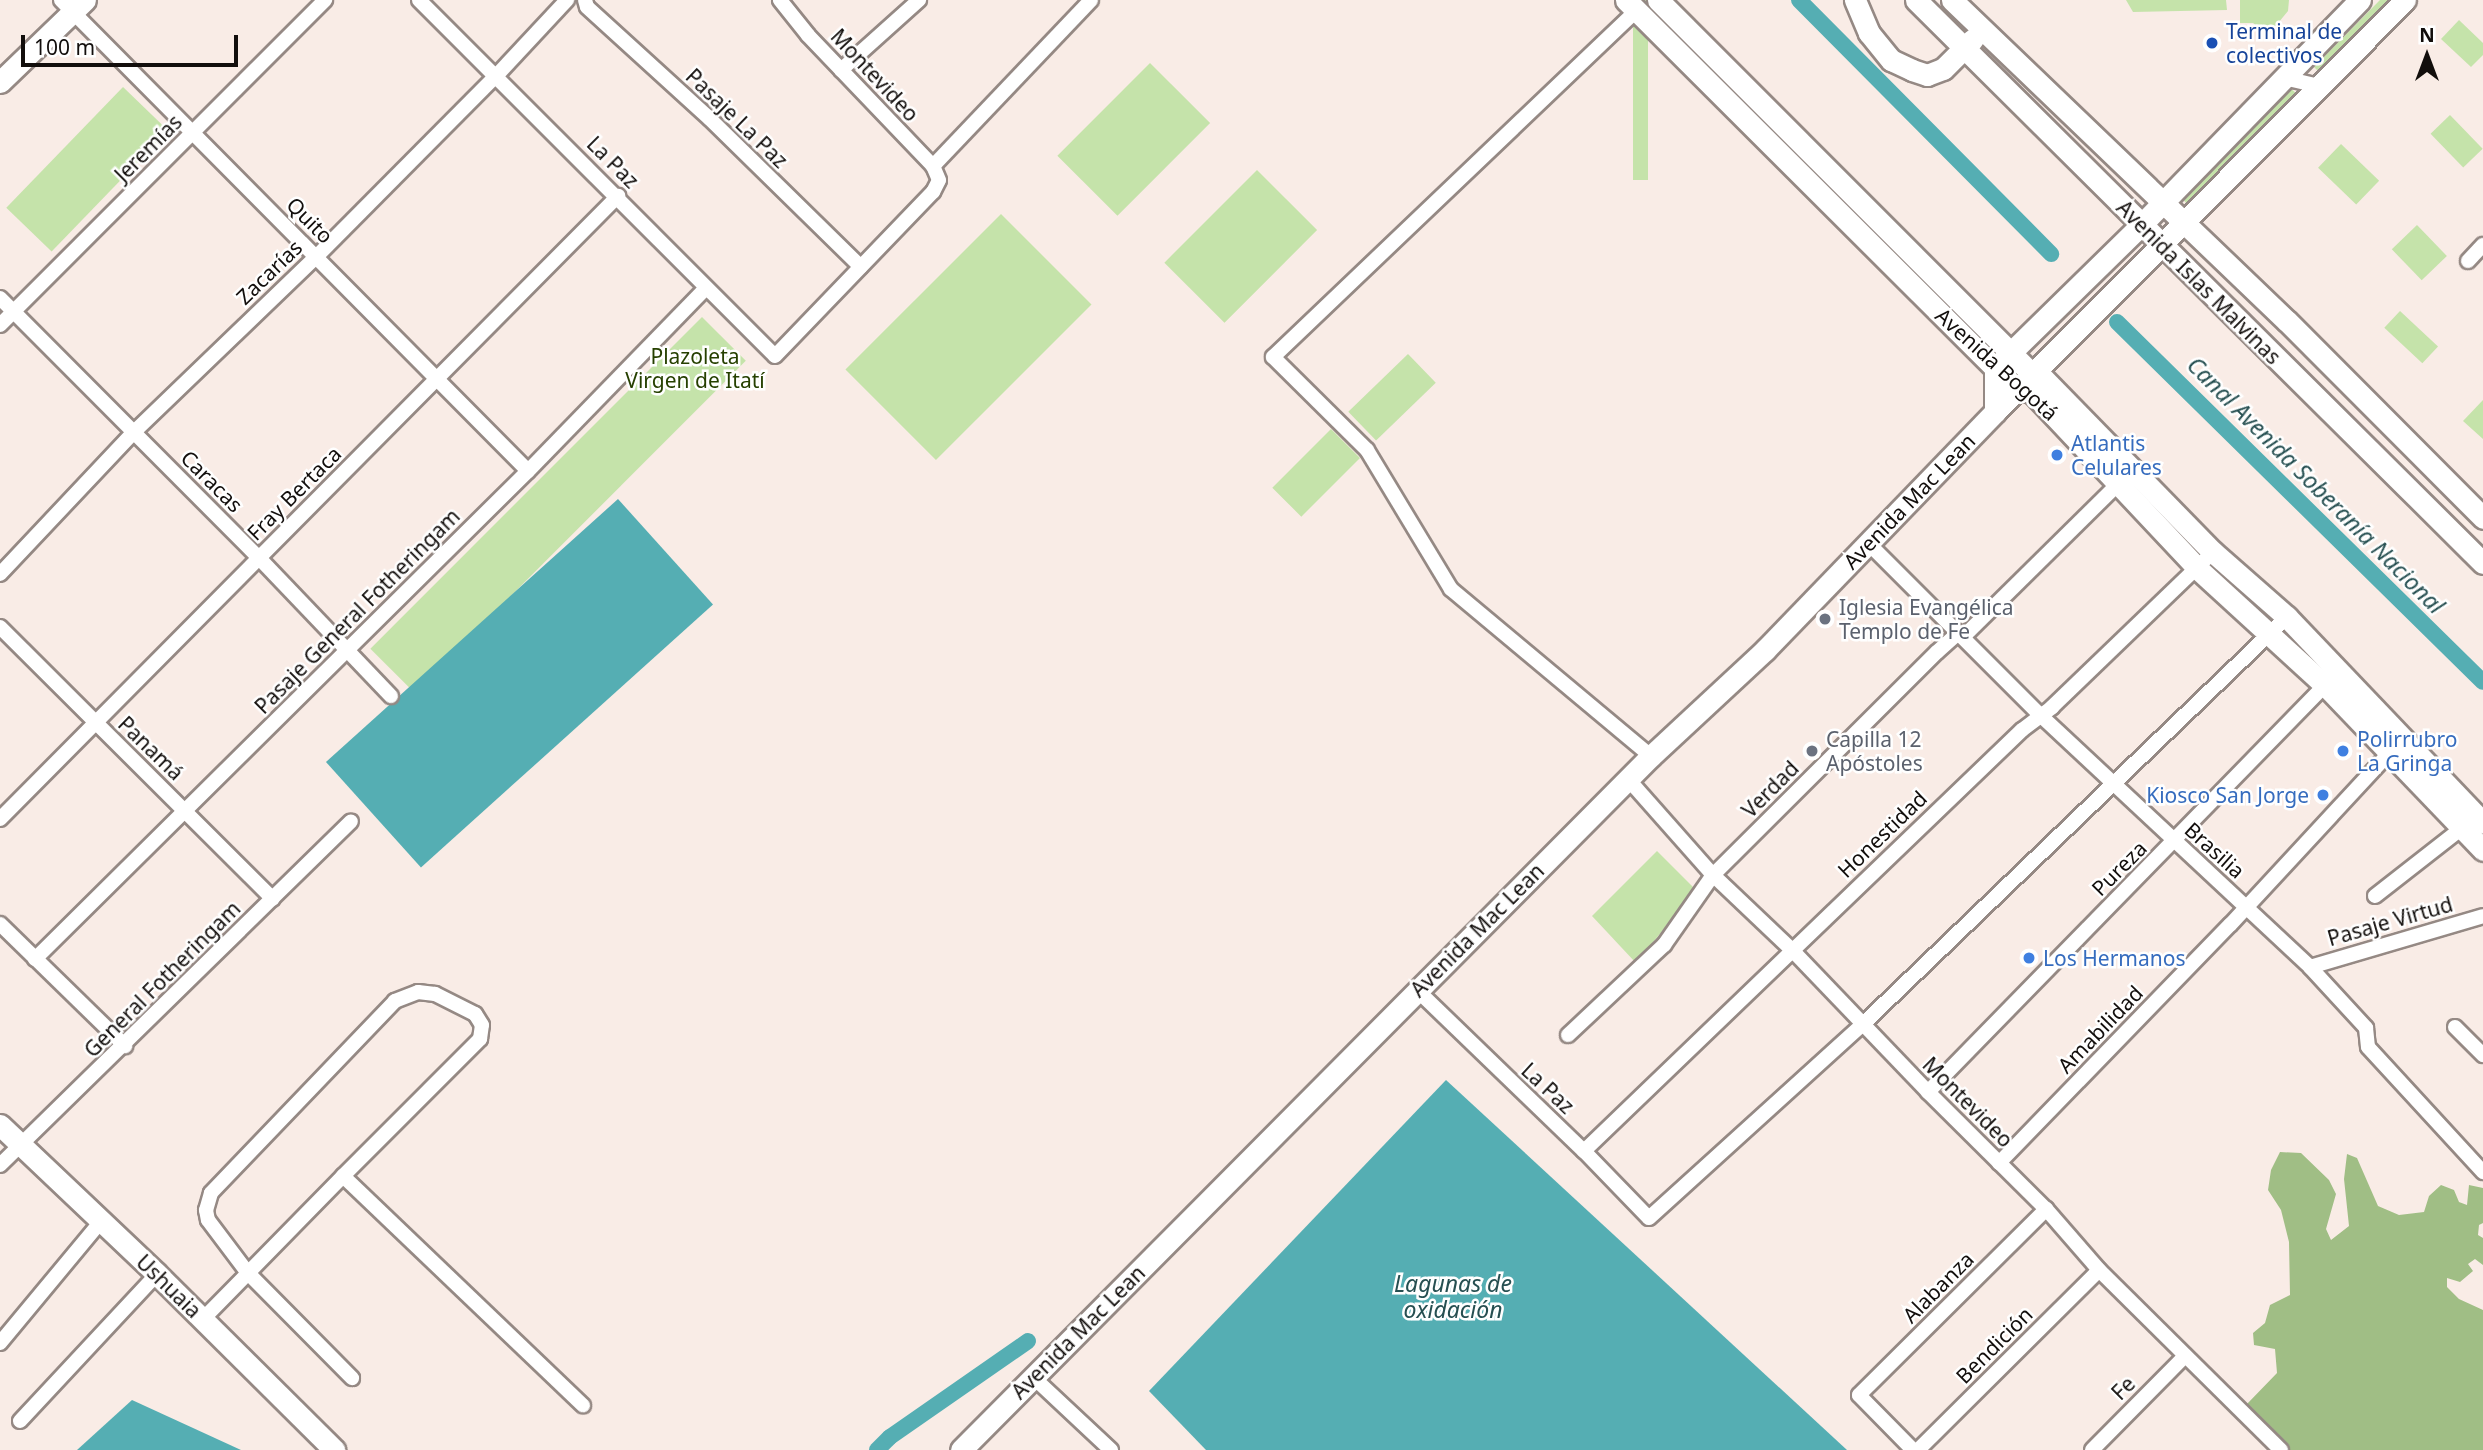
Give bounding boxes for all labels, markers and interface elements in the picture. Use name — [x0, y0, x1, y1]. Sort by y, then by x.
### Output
place label: Terminal de colectivos — [2226, 18, 2342, 68]
scale bar — [24, 21, 242, 65]
north arrow — [2392, 21, 2462, 91]
text: N — [2419, 22, 2435, 48]
street label: Montevideo — [826, 24, 924, 126]
text: 100 m — [34, 33, 95, 61]
marker: Terminal de colectivos — [2204, 35, 2220, 51]
street label: Pasaje La Paz — [681, 63, 793, 173]
street label: Jeremías — [109, 109, 187, 187]
street label: La Paz — [582, 131, 644, 193]
street label: Quito — [282, 192, 338, 248]
street label: Avenida Islas Malvinas — [2112, 195, 2286, 369]
street label: Zacarías — [231, 235, 307, 309]
street label: Avenida Bogotá — [1931, 303, 2063, 425]
park label: Plazoleta Virgen de Itatí — [625, 343, 765, 393]
water label: Canal Avenida Soberanía Nacional — [2182, 351, 2450, 619]
street label: Avenida Mac Lean — [1838, 428, 1980, 574]
place label: Atlantis Celulares — [2071, 430, 2162, 480]
street label: Fray Bertaca — [242, 441, 346, 545]
street label: Caracas — [176, 445, 248, 517]
marker: Atlantis Celulares — [2049, 447, 2065, 463]
street label: Pasaje General Fotheringam — [249, 503, 465, 719]
place label: Iglesia Evangélica Templo de Fe — [1839, 594, 2014, 644]
marker: Iglesia Evangélica Templo de Fe — [1817, 611, 1833, 627]
street label: Panamá — [113, 711, 189, 785]
place label: Capilla 12 Apóstoles — [1826, 726, 1923, 776]
place label: Polirrubro La Gringa — [2357, 726, 2457, 776]
marker: Capilla 12 Apóstoles — [1804, 743, 1820, 759]
marker: Polirrubro La Gringa — [2335, 743, 2351, 759]
street label: Verdad — [1736, 755, 1804, 823]
place label: Kiosco San Jorge — [2146, 782, 2309, 808]
street label: Honestidad — [1832, 785, 1932, 883]
marker: Kiosco San Jorge — [2315, 787, 2331, 803]
street label: Brasilia — [2180, 817, 2250, 883]
street label: Pureza — [2086, 835, 2152, 901]
street label: Avenida Mac Lean — [1405, 858, 1549, 1002]
street label: Pasaje Virtud — [2324, 891, 2456, 951]
street label: General Fotheringam — [79, 896, 245, 1062]
place label: Los Hermanos — [2043, 945, 2185, 971]
marker: Los Hermanos — [2021, 950, 2037, 966]
street label: Amabilidad — [2052, 980, 2148, 1078]
street label: Montevideo — [1918, 1052, 2018, 1152]
street label: La Paz — [1517, 1057, 1579, 1119]
street label: Alabanza — [1897, 1246, 1979, 1328]
street label: Ushuaia — [131, 1249, 207, 1323]
street label: Avenida Mac Lean — [1006, 1260, 1150, 1404]
water label: Lagunas de oxidación — [1394, 1269, 1512, 1323]
street label: Bendición — [1950, 1301, 2038, 1389]
street label: Fe — [2106, 1371, 2140, 1405]

